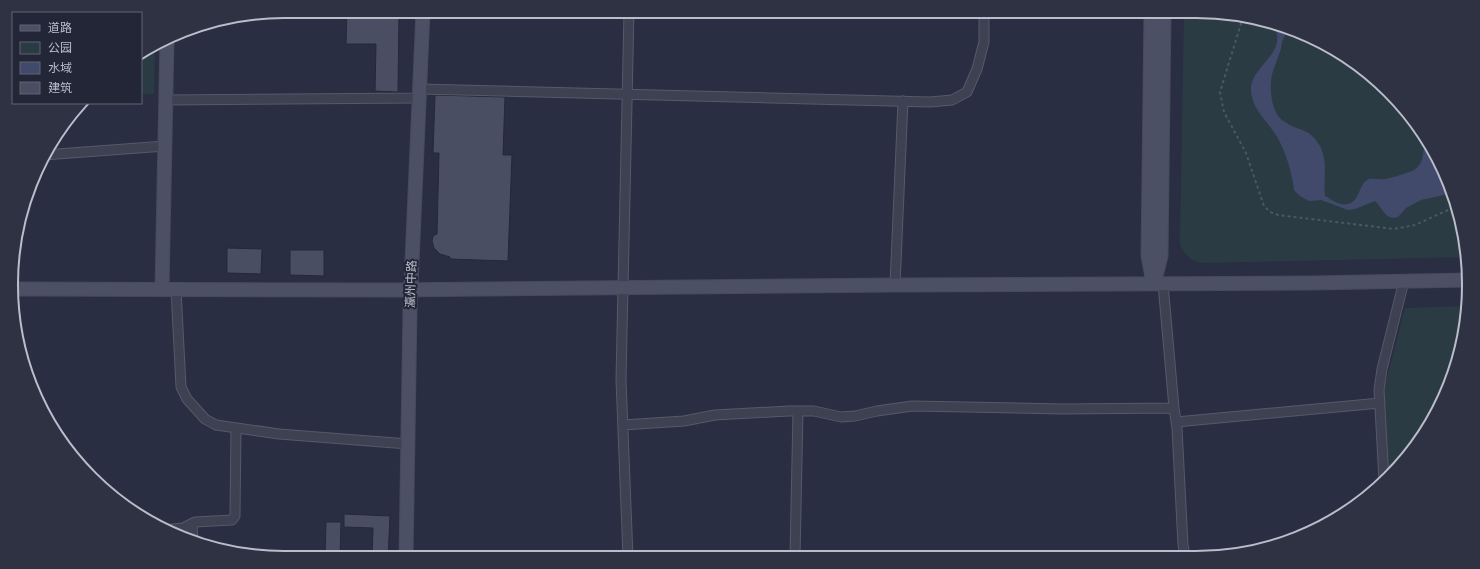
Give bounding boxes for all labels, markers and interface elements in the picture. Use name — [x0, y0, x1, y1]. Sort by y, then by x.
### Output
legend — [12, 12, 142, 104]
text: 道路 — [48, 21, 72, 35]
text: 公园 — [48, 41, 72, 55]
text: 水域 — [48, 61, 72, 75]
text: 建筑 — [48, 81, 72, 95]
street label: 瀛州中路 — [403, 260, 419, 308]

